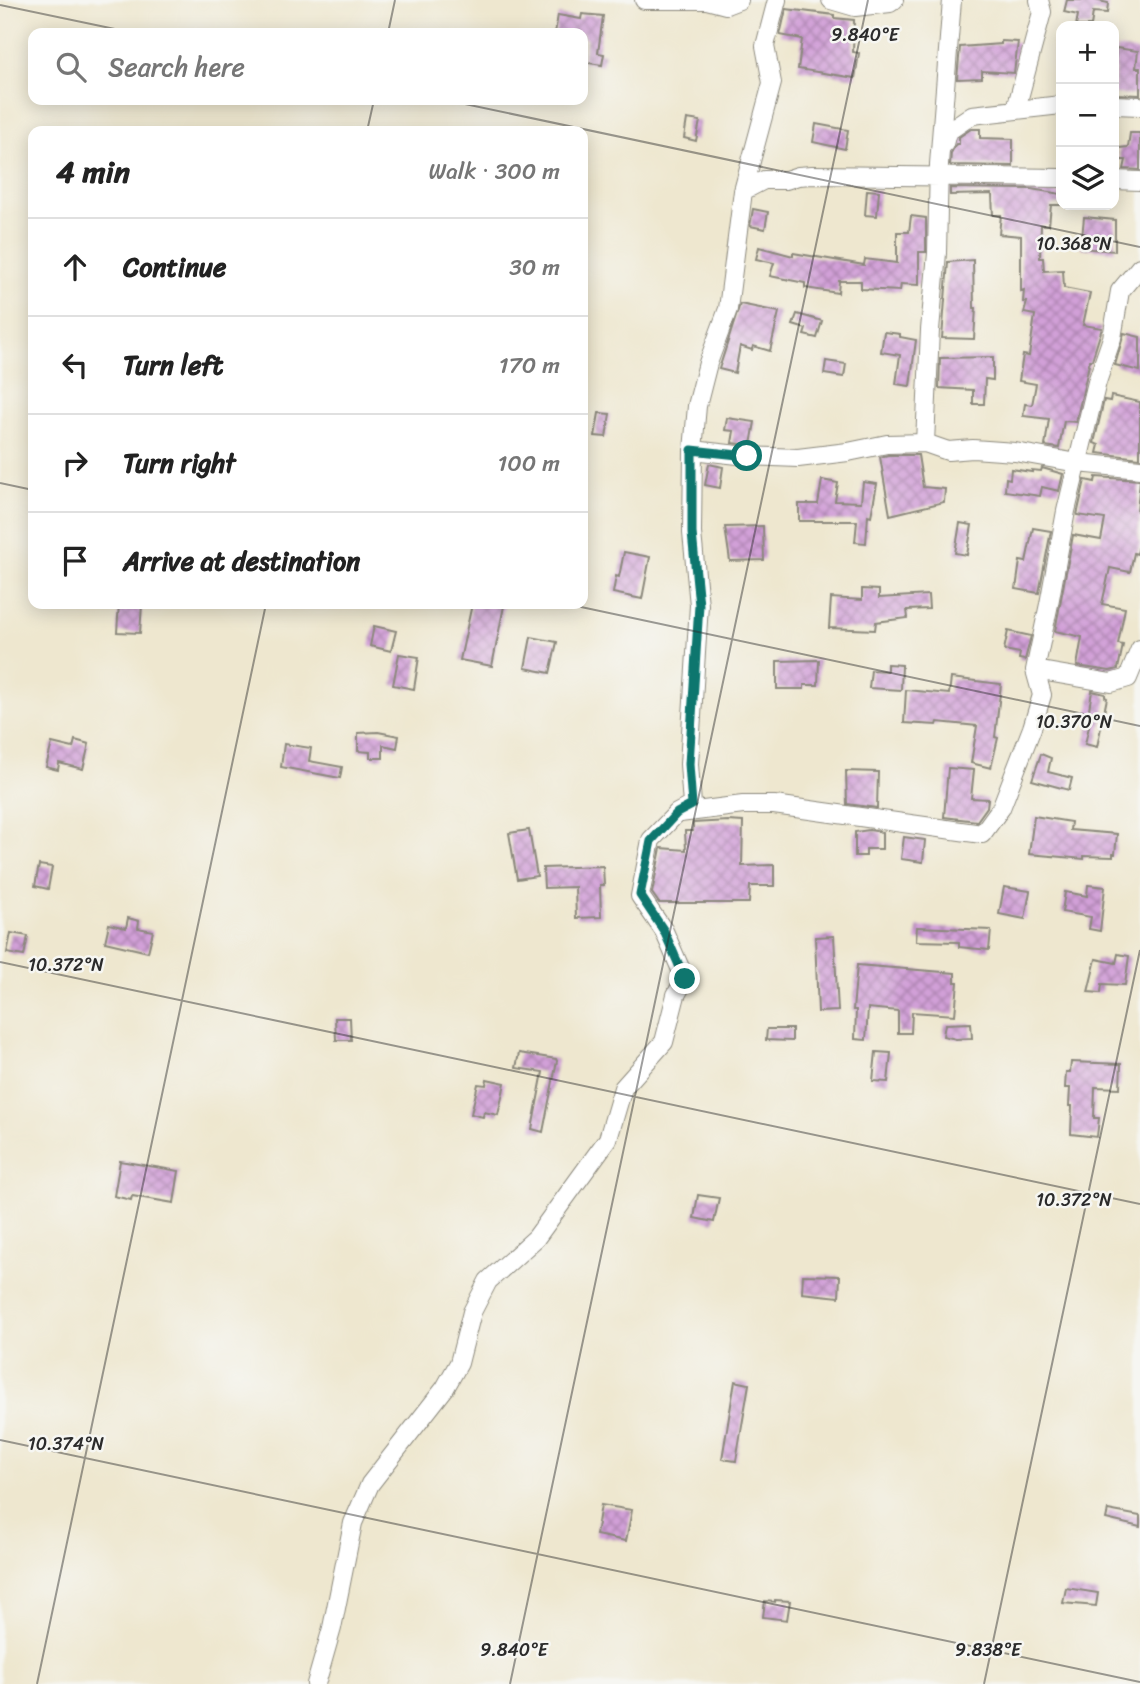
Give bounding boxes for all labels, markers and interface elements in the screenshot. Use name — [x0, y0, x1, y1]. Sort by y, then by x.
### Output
text: 9.840°E — [831, 19, 900, 51]
map controls — [1056, 21, 1119, 210]
button: + — [1056, 21, 1119, 84]
search box — [28, 28, 588, 105]
text: Search here — [108, 44, 245, 90]
icon: search — [52, 48, 90, 86]
button: − — [1056, 84, 1119, 147]
text: 4 min — [56, 145, 130, 199]
button: layers — [1056, 147, 1119, 210]
text: Walk · 300 m — [428, 151, 560, 192]
text: 10.368°N — [1036, 228, 1112, 260]
text: Continue — [123, 244, 226, 290]
text: 30 m — [509, 247, 560, 288]
icon: ahead — [56, 248, 94, 286]
text: Turn left — [123, 342, 223, 388]
text: 170 m — [499, 345, 560, 386]
icon: left — [56, 346, 94, 384]
text: Turn right — [123, 440, 236, 486]
route start — [731, 440, 762, 471]
text: 100 m — [497, 443, 560, 484]
icon: right — [56, 444, 94, 482]
text: Arrive at destination — [123, 538, 360, 584]
icon: arrive — [56, 542, 94, 580]
text: 10.370°N — [1036, 706, 1113, 738]
text: 10.372°N — [28, 949, 104, 981]
route end — [669, 963, 700, 994]
text: 10.372°N — [1036, 1184, 1112, 1216]
text: 10.374°N — [28, 1428, 105, 1460]
text: 9.840°E — [480, 1634, 549, 1666]
text: 9.838°E — [955, 1634, 1022, 1666]

